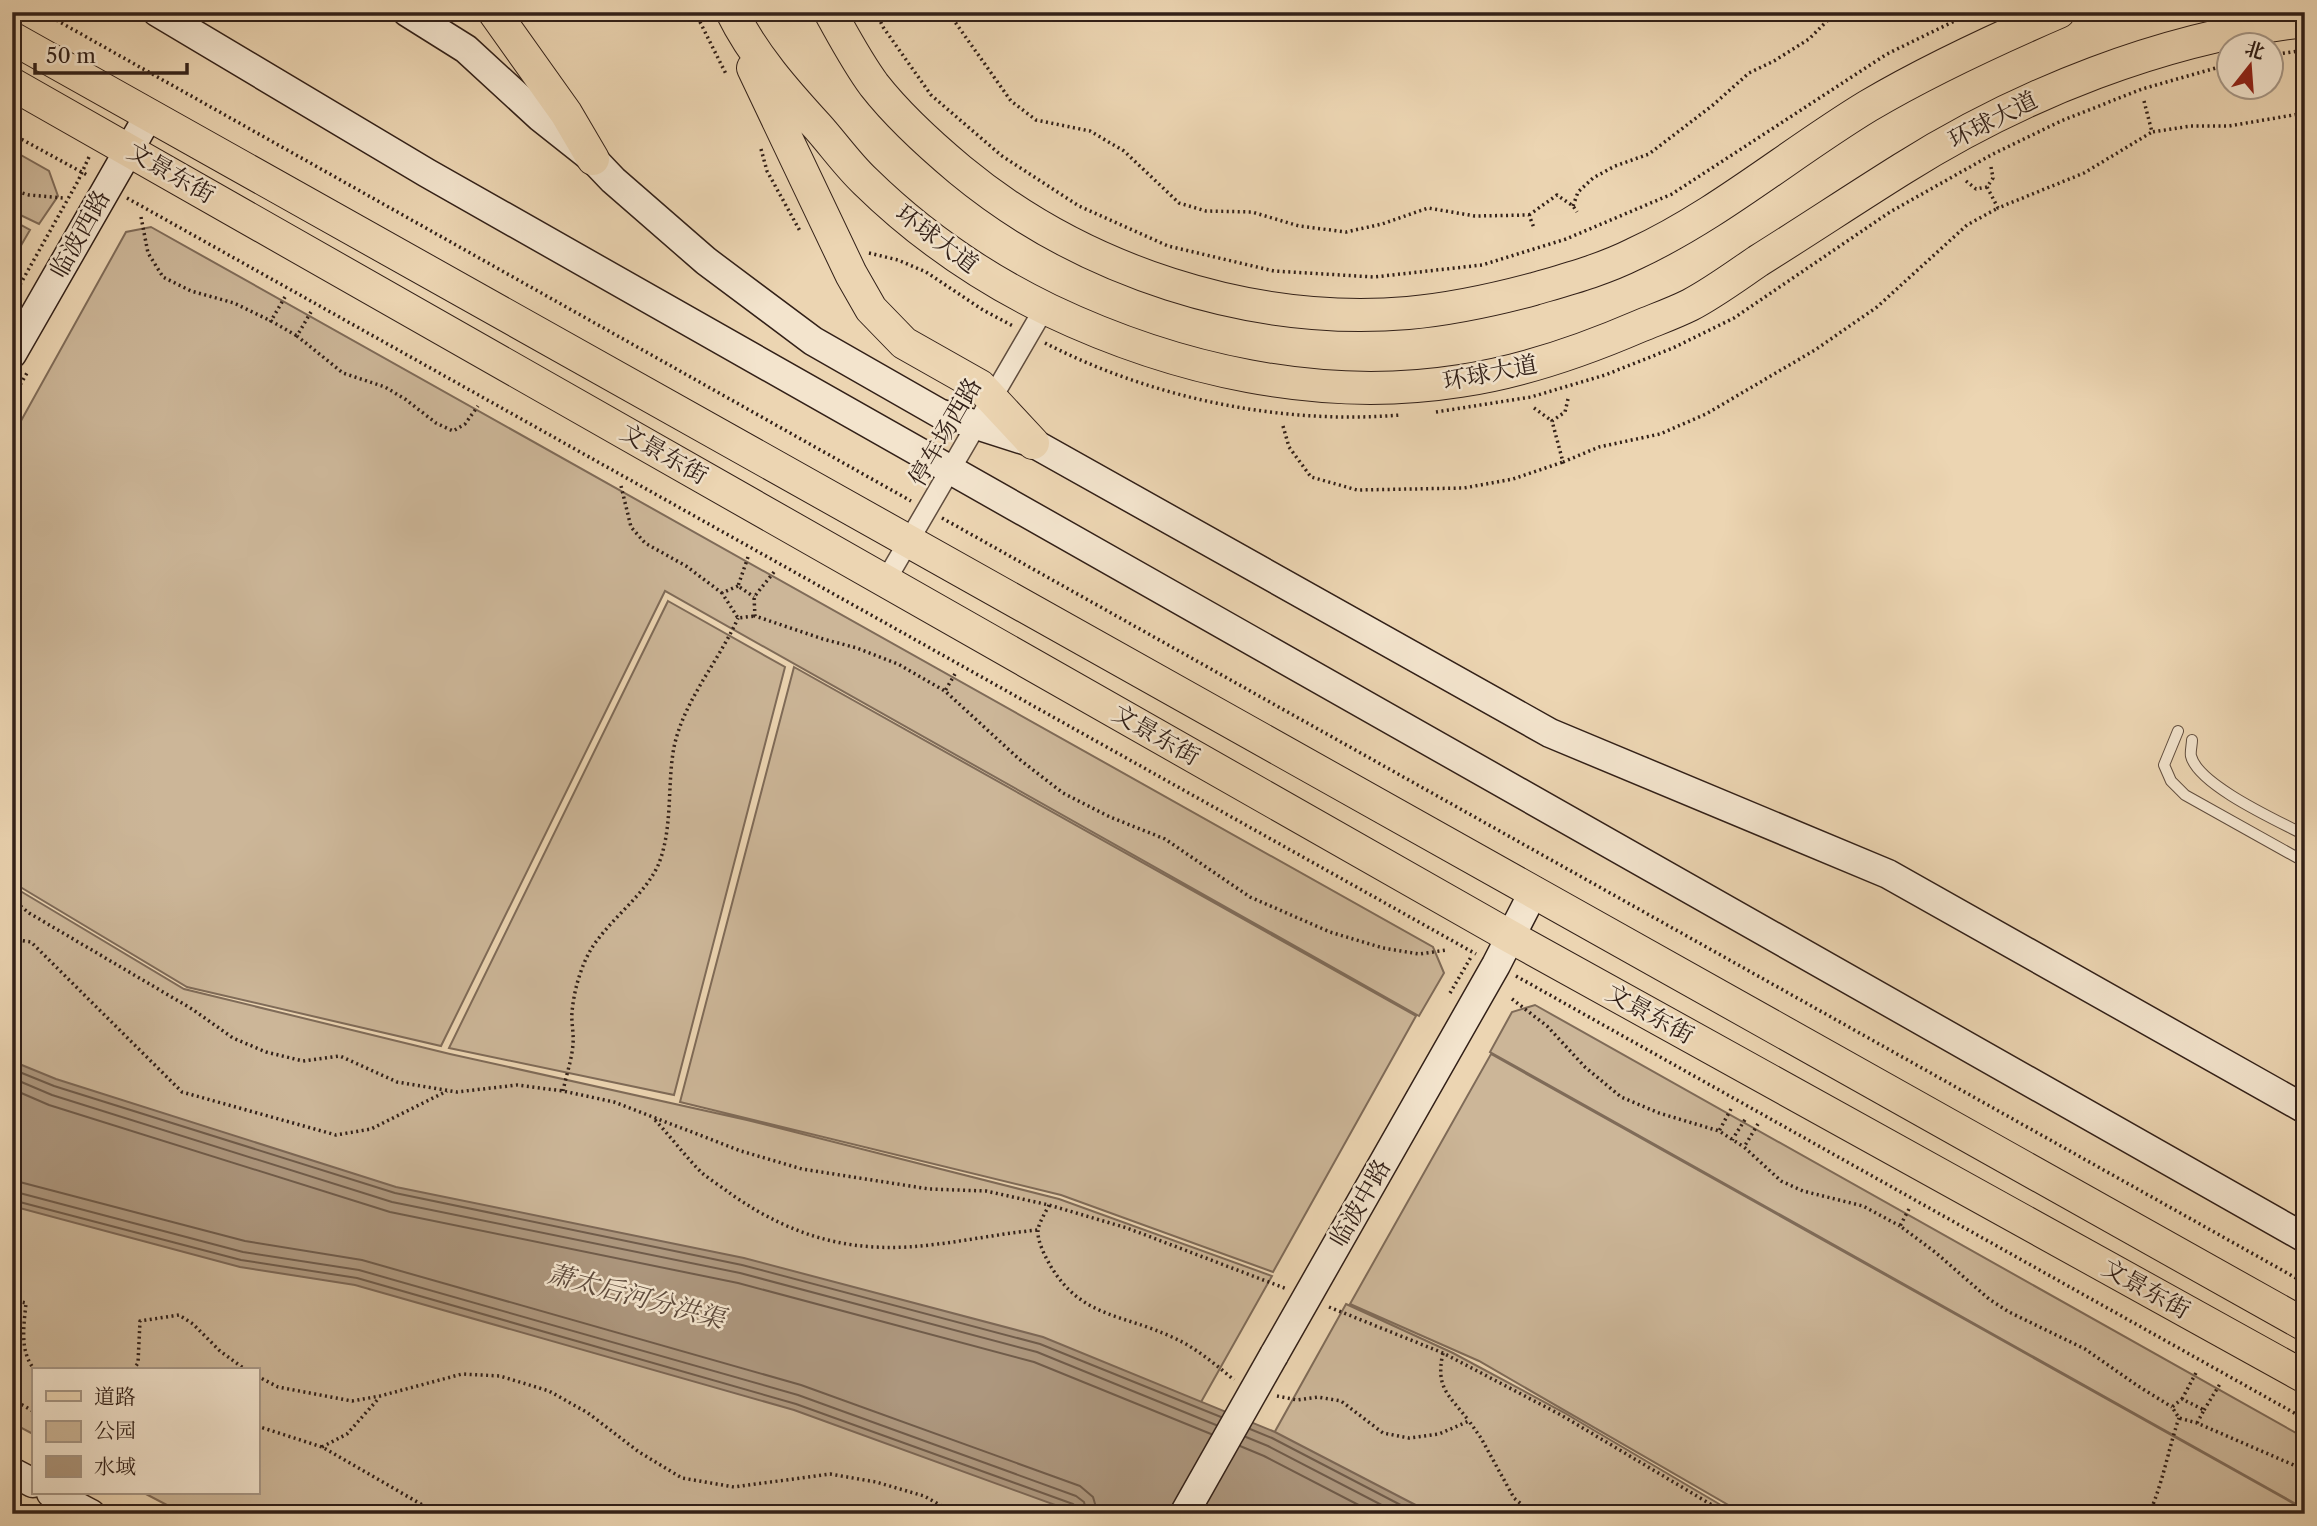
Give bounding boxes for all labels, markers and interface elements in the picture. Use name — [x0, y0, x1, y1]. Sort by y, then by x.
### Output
scale bar — [35, 32, 187, 76]
north arrow — [2216, 32, 2286, 102]
text: 北 — [2242, 36, 2267, 64]
text: 50 m — [46, 43, 96, 68]
street label: 环球大道 — [1943, 85, 2042, 154]
street label: 文景东街 — [122, 136, 220, 209]
street label: 临波西路 — [44, 185, 116, 283]
street label: 环球大道 — [890, 198, 984, 279]
street label: 环球大道 — [1440, 349, 1540, 396]
street label: 停车场西路 — [902, 373, 987, 491]
street label: 文景东街 — [615, 417, 713, 490]
street label: 文景东街 — [1107, 698, 1205, 771]
street label: 文景东街 — [1601, 978, 1699, 1050]
street label: 临波中路 — [1323, 1154, 1396, 1252]
street label: 文景东街 — [2097, 1253, 2195, 1325]
water label: 萧太后河分洪渠 — [544, 1257, 731, 1336]
legend — [32, 1368, 259, 1494]
text: 道路 — [94, 1384, 136, 1409]
text: 公园 — [94, 1418, 136, 1443]
text: 水域 — [94, 1454, 136, 1479]

